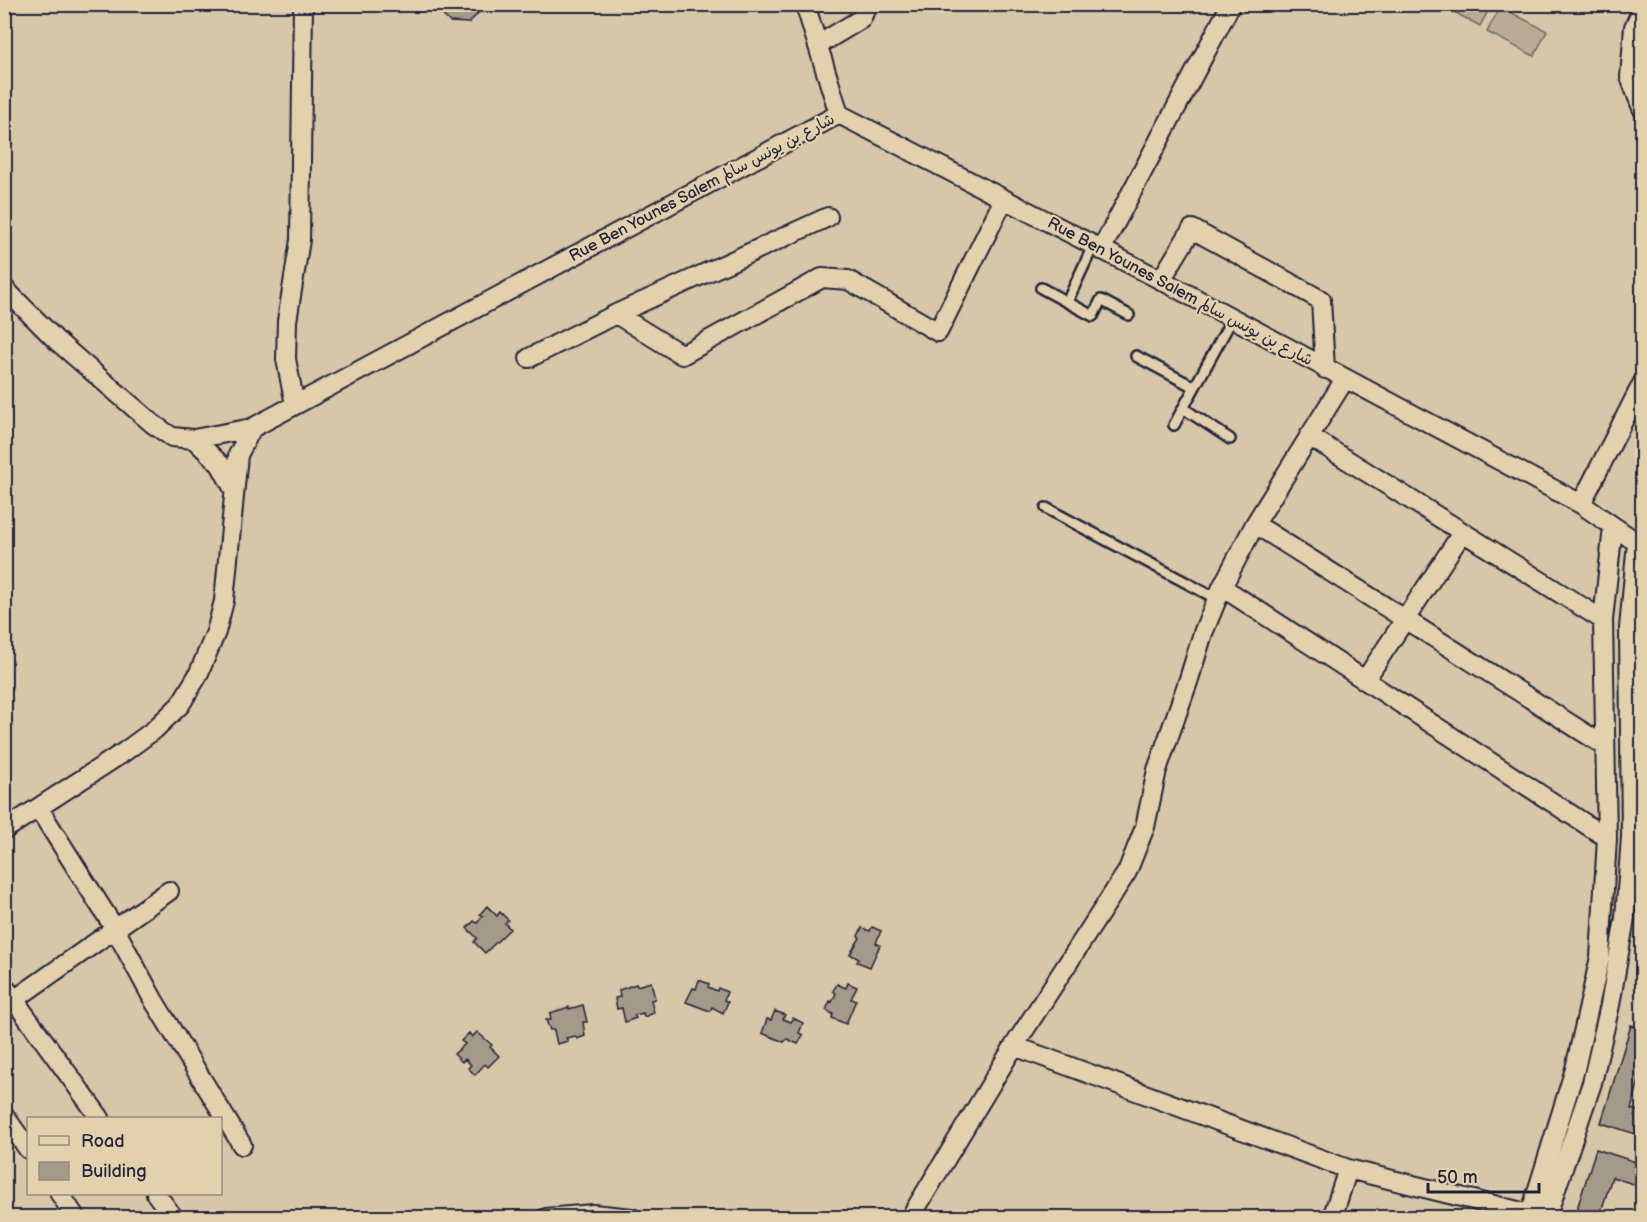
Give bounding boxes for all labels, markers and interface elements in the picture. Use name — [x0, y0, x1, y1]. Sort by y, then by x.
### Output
street label: Rue Ben Younes Salem شارع بن يونس سالم — [566, 110, 839, 268]
street label: Rue Ben Younes Salem شارع بن يونس سالم — [1043, 214, 1316, 372]
legend — [27, 1117, 222, 1195]
text: Road — [81, 1131, 125, 1152]
scale bar — [1428, 1156, 1539, 1194]
text: Building — [81, 1161, 147, 1182]
text: 50 m — [1437, 1167, 1478, 1188]

